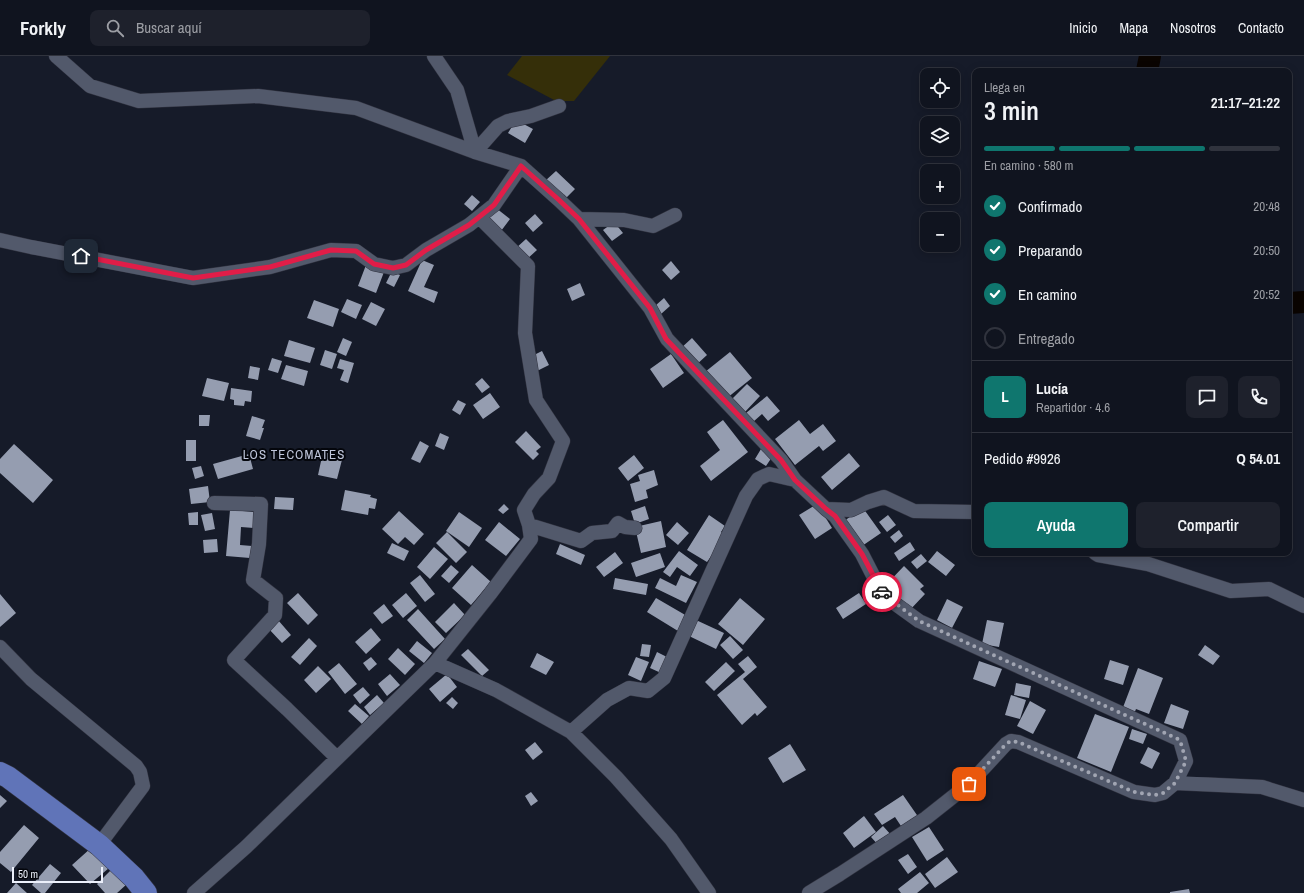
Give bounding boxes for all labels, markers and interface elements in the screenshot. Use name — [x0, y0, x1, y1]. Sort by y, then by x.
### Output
search box — [90, 10, 370, 46]
text: Forkly — [20, 15, 66, 41]
icon: search — [104, 17, 126, 39]
text: Buscar aquí — [136, 17, 202, 38]
text: Inicio — [1069, 19, 1097, 37]
text: Mapa — [1119, 19, 1148, 37]
text: Nosotros — [1170, 19, 1216, 37]
text: Contacto — [1238, 19, 1284, 37]
map controls — [920, 68, 960, 252]
button: locate — [920, 68, 960, 108]
text: Llega en — [984, 79, 1025, 96]
text: 21:17–21:22 — [1211, 92, 1280, 113]
text: 3 min — [984, 93, 1039, 128]
button: layers — [920, 116, 960, 156]
text: En camino · 580 m — [984, 157, 1073, 174]
button: + — [920, 164, 960, 204]
icon: check — [984, 195, 1006, 217]
text: Confirmado — [1018, 196, 1082, 217]
text: 20:48 — [1253, 198, 1280, 215]
button: − — [920, 212, 960, 252]
pin — [64, 239, 98, 273]
icon: check — [984, 239, 1006, 261]
text: Preparando — [1018, 240, 1082, 261]
text: 20:50 — [1253, 242, 1280, 259]
icon: home — [70, 245, 92, 267]
icon: check — [984, 283, 1006, 305]
text: En camino — [1018, 284, 1077, 305]
text: 20:52 — [1253, 286, 1280, 303]
text: Entregado — [1018, 328, 1075, 349]
button: chat — [1186, 376, 1228, 418]
button: phone — [1238, 376, 1280, 418]
text: Lucía — [1036, 378, 1068, 399]
text: L — [1001, 386, 1009, 407]
text: Repartidor · 4.6 — [1036, 399, 1110, 416]
district label: LOS TECOMATES — [243, 446, 345, 463]
text: Pedido #9926 — [984, 448, 1061, 469]
text: Q 54.01 — [1236, 448, 1280, 469]
button: Ayuda — [984, 502, 1128, 548]
button: Compartir — [1136, 502, 1280, 548]
courier — [862, 572, 902, 612]
icon: car — [871, 581, 893, 603]
pin — [952, 767, 986, 801]
icon: bag — [958, 773, 980, 795]
scale bar — [12, 865, 103, 884]
text: 50 m — [18, 867, 38, 881]

